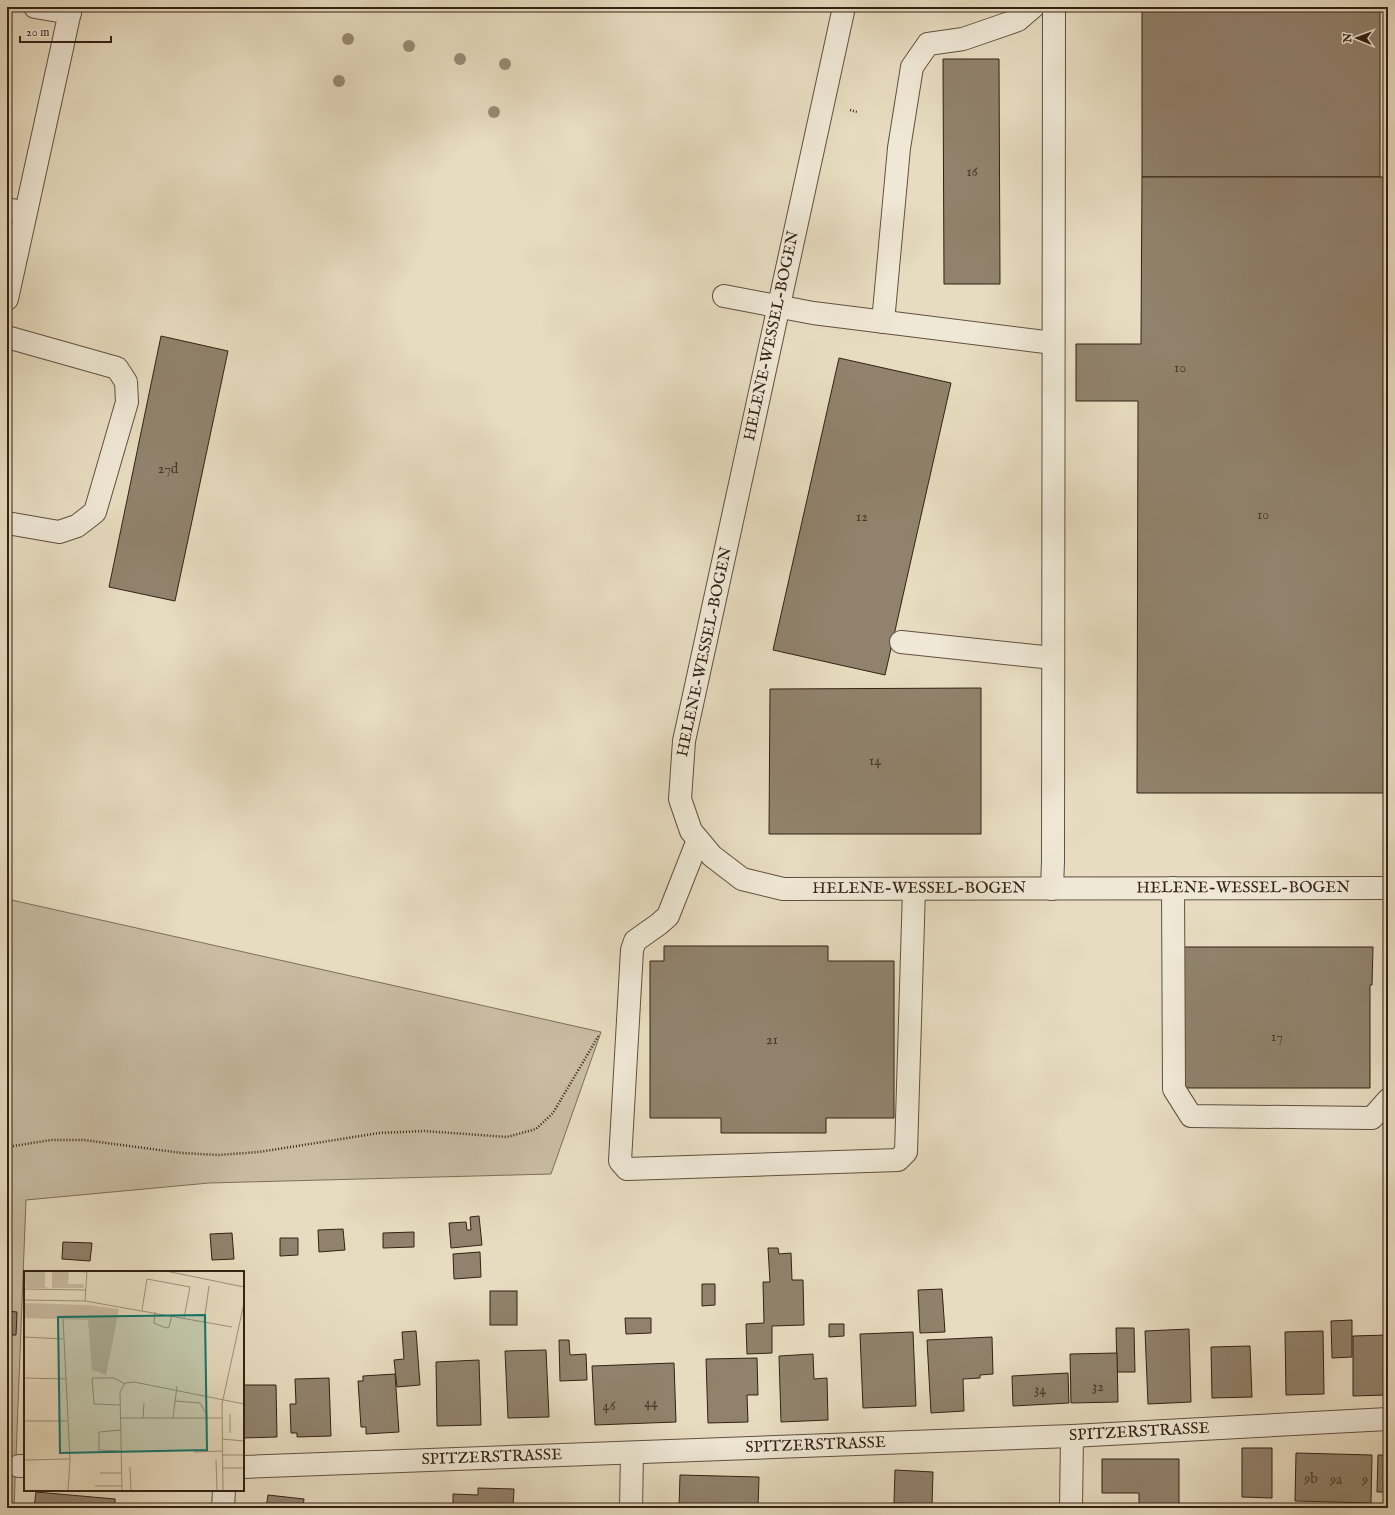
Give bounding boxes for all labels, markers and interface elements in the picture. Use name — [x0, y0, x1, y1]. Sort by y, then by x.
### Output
scale bar — [20, 18, 111, 44]
north arrow — [1337, 18, 1377, 58]
text: 20 m — [26, 25, 49, 40]
text: N — [1341, 32, 1355, 44]
house number: 16 — [966, 163, 979, 181]
street label: HELENE-WESSEL-BOGEN — [740, 229, 804, 443]
house number: 10 — [1174, 359, 1186, 377]
house number: 27d — [158, 460, 179, 478]
house number: 10 — [1257, 506, 1269, 524]
house number: 12 — [856, 508, 868, 526]
street label: HELENE-WESSEL-BOGEN — [673, 545, 737, 759]
house number: 14 — [869, 752, 881, 770]
street label: HELENE-WESSEL-BOGEN — [1136, 878, 1350, 898]
street label: HELENE-WESSEL-BOGEN — [812, 879, 1026, 899]
house number: 17 — [1271, 1028, 1283, 1046]
house number: 21 — [766, 1031, 778, 1049]
inset map — [24, 1271, 244, 1491]
house number: 32 — [1092, 1378, 1104, 1396]
house number: 34 — [1034, 1381, 1046, 1399]
house number: 44 — [644, 1394, 658, 1412]
house number: 46 — [603, 1397, 616, 1415]
street label: SPITZERSTRASSE — [1069, 1419, 1210, 1446]
street label: SPITZERSTRASSE — [745, 1433, 886, 1458]
street label: SPITZERSTRASSE — [421, 1445, 562, 1470]
house number: 9b — [1303, 1470, 1318, 1488]
house number: 9a — [1329, 1471, 1343, 1489]
house number: 9 — [1361, 1471, 1368, 1489]

